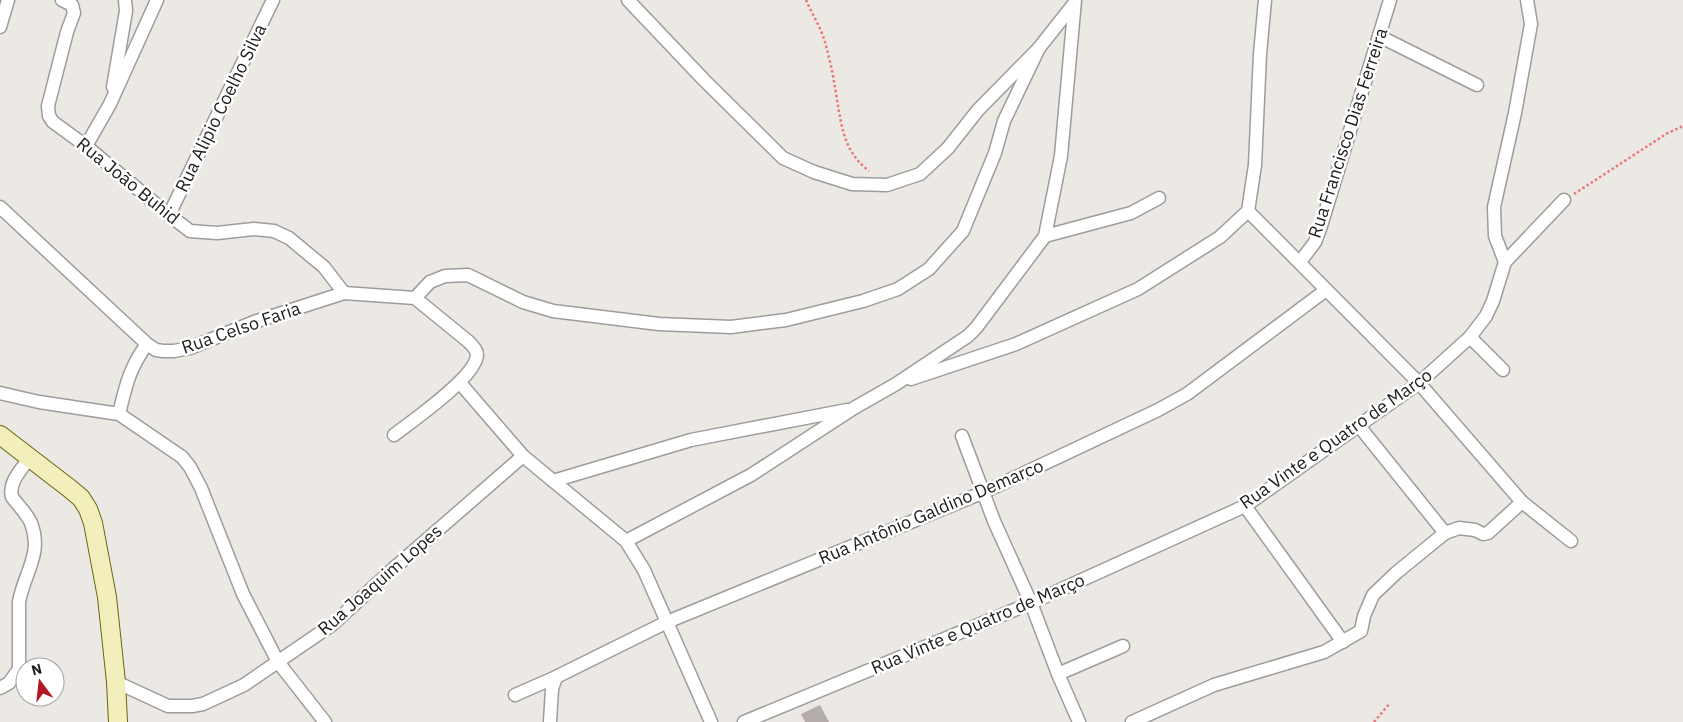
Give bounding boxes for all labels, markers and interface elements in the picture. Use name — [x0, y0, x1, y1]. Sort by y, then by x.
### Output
street label: Rua Alipio Coelho Silva — [170, 20, 271, 196]
street label: Rua Francisco Dias Ferreira — [1303, 24, 1393, 241]
street label: Rua João Buhid — [72, 132, 184, 229]
street label: Rua Celso Faria — [178, 296, 304, 359]
street label: Rua Vinte e Quatro de Março — [1235, 363, 1436, 514]
street label: Rua Antônio Galdino Demarco — [815, 454, 1047, 569]
street label: Rua Joaquim Lopes — [313, 519, 447, 640]
street label: Rua Vinte e Quatro de Março — [868, 568, 1088, 679]
north arrow — [15, 657, 65, 707]
text: N — [29, 659, 44, 679]

